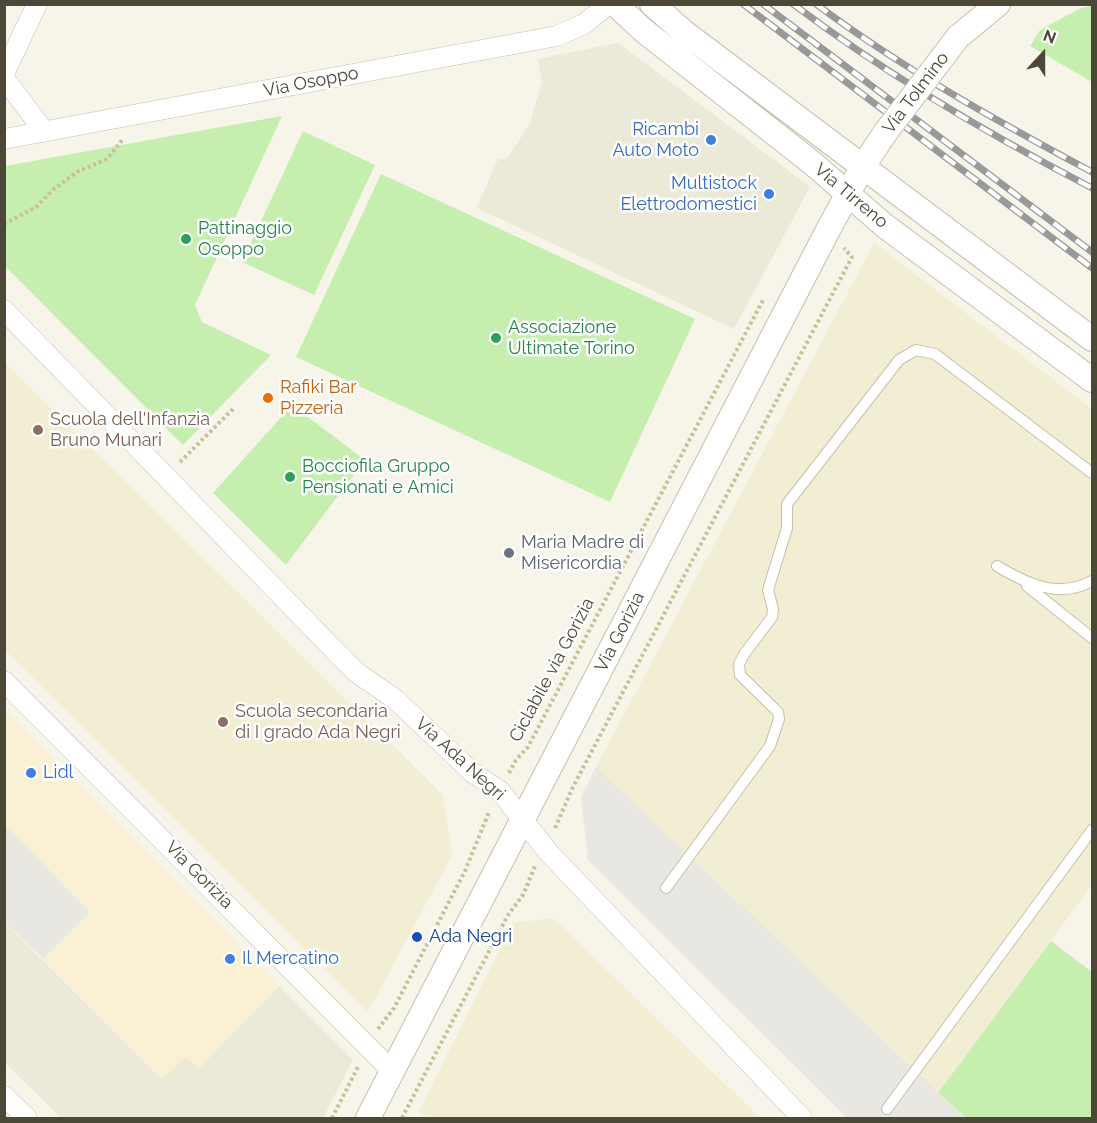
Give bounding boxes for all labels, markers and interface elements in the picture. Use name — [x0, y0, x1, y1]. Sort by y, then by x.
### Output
north arrow — [1013, 24, 1073, 84]
text: N — [1041, 26, 1059, 48]
street label: Via Tolmino — [878, 48, 954, 138]
street label: Via Osoppo — [262, 62, 360, 102]
place label: Ricambi Auto Moto — [612, 119, 699, 162]
marker: Ricambi Auto Moto — [704, 133, 718, 147]
street label: Via Tirreno — [810, 159, 892, 233]
place label: Multistock Elettrodomestici — [620, 173, 757, 216]
marker: Multistock Elettrodomestici — [762, 187, 776, 201]
place label: Pattinaggio Osoppo — [198, 218, 292, 260]
marker: Pattinaggio Osoppo — [179, 232, 193, 246]
place label: Associazione Ultimate Torino — [508, 317, 635, 360]
marker: Associazione Ultimate Torino — [489, 331, 503, 345]
place label: Rafiki Bar Pizzeria — [280, 377, 357, 420]
marker: Rafiki Bar Pizzeria — [261, 391, 275, 405]
place label: Scuola dell'Infanzia Bruno Munari — [50, 409, 210, 452]
marker: Scuola dell'Infanzia Bruno Munari — [31, 423, 45, 437]
place label: Bocciofila Gruppo Pensionati e Amici — [302, 456, 454, 498]
marker: Bocciofila Gruppo Pensionati e Amici — [283, 470, 297, 484]
place label: Maria Madre di Misericordia — [521, 532, 644, 574]
marker: Maria Madre di Misericordia — [502, 546, 516, 560]
street label: Via Gorizia — [591, 588, 649, 676]
street label: Ciclabile via Gorizia — [505, 594, 599, 746]
place label: Scuola secondaria di I grado Ada Negri — [235, 701, 401, 744]
street label: Via Ada Negri — [411, 713, 509, 805]
marker: Scuola secondaria di I grado Ada Negri — [216, 715, 230, 729]
place label: Lidl — [43, 762, 74, 784]
marker: Lidl — [24, 766, 38, 780]
street label: Via Gorizia — [161, 837, 237, 913]
place label: Ada Negri — [429, 926, 512, 948]
marker: Ada Negri — [410, 930, 424, 944]
place label: Il Mercatino — [242, 948, 339, 970]
marker: Il Mercatino — [223, 952, 237, 966]

